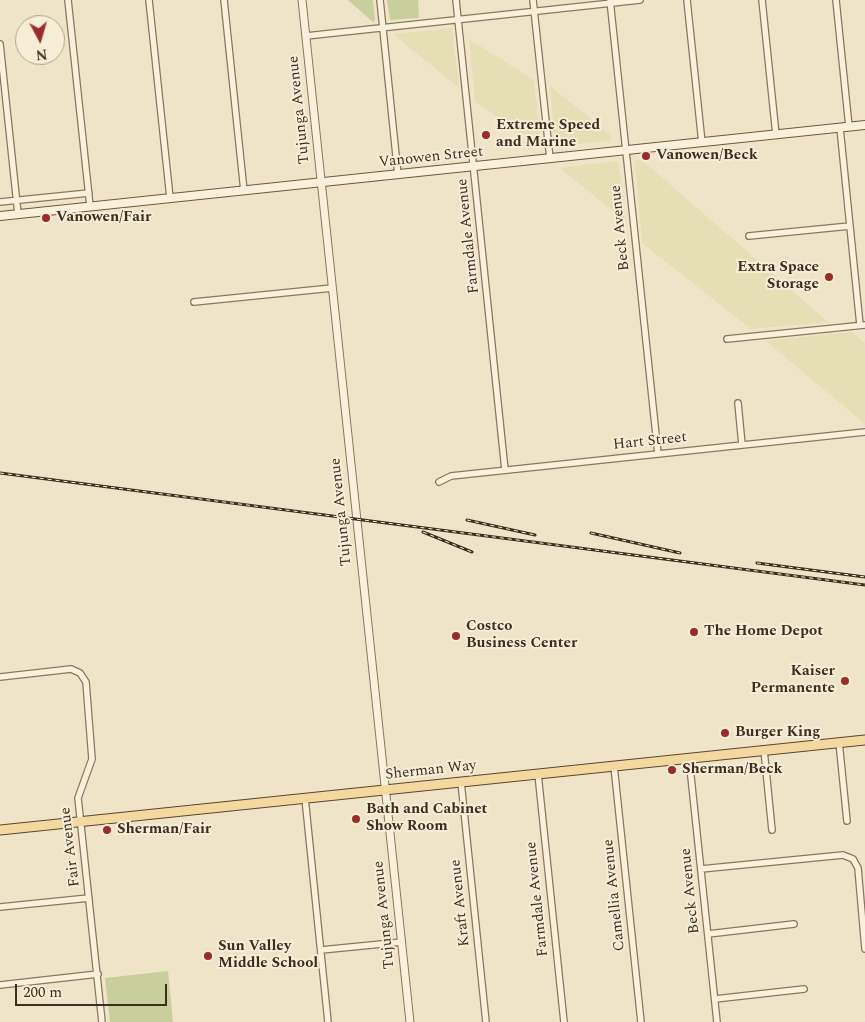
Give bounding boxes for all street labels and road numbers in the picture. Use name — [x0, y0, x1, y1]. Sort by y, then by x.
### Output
street label: Tujunga Avenue — [285, 55, 315, 165]
street label: Vanowen Street — [378, 144, 484, 172]
street label: Farmdale Avenue — [454, 178, 484, 294]
street label: Beck Avenue — [608, 184, 634, 272]
street label: Hart Street — [612, 429, 688, 455]
street label: Tujunga Avenue — [327, 457, 357, 567]
street label: Sherman Way — [385, 757, 477, 785]
street label: Fair Avenue — [57, 806, 85, 888]
street label: Camellia Avenue — [600, 838, 630, 952]
street label: Farmdale Avenue — [523, 841, 553, 957]
street label: Beck Avenue — [678, 847, 704, 935]
street label: Kraft Avenue — [447, 858, 475, 948]
street label: Tujunga Avenue — [370, 860, 400, 970]

